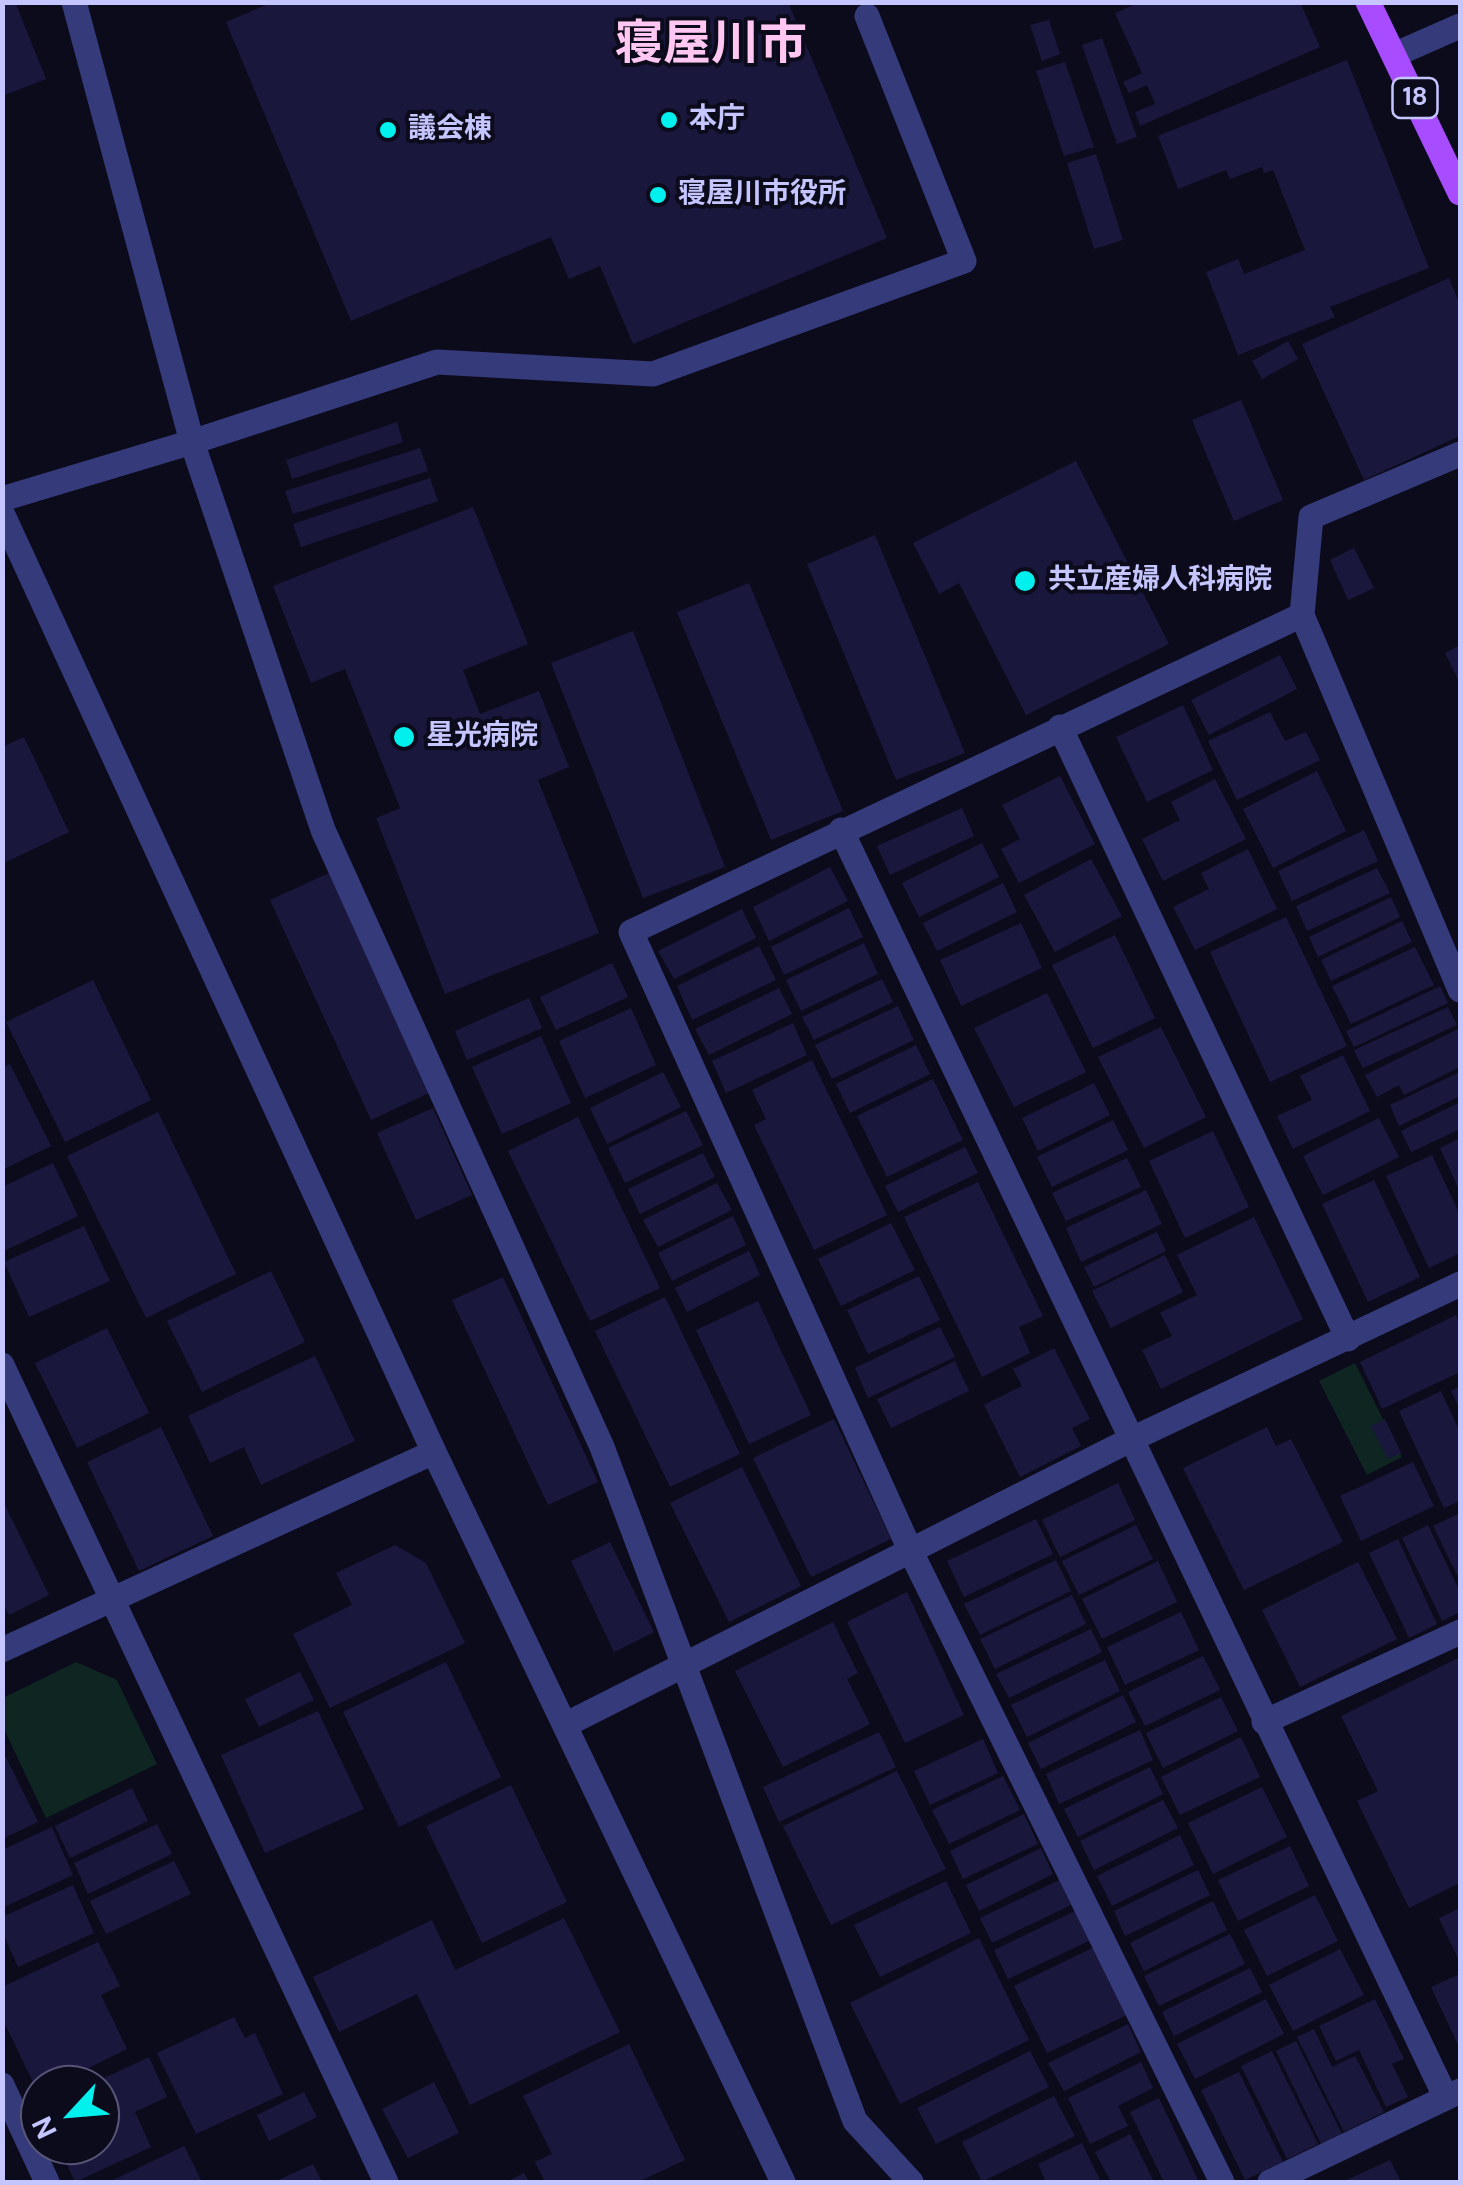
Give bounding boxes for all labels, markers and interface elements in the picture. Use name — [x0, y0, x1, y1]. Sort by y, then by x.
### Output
district label: 寝屋川市 — [615, 17, 807, 75]
road number: 18 — [1392, 78, 1438, 118]
place label: 本庁 — [689, 103, 745, 137]
marker: 本庁 — [658, 109, 680, 131]
place label: 議会棟 — [408, 113, 492, 147]
marker: 議会棟 — [377, 119, 399, 141]
place label: 寝屋川市役所 — [678, 178, 846, 212]
marker: 寝屋川市役所 — [647, 184, 669, 206]
place label: 共立産婦人科病院 — [1048, 564, 1272, 598]
marker: 共立産婦人科病院 — [1012, 568, 1038, 594]
place label: 星光病院 — [426, 720, 538, 754]
marker: 星光病院 — [391, 724, 417, 750]
north arrow — [20, 2065, 120, 2165]
text: N — [23, 2110, 65, 2145]

